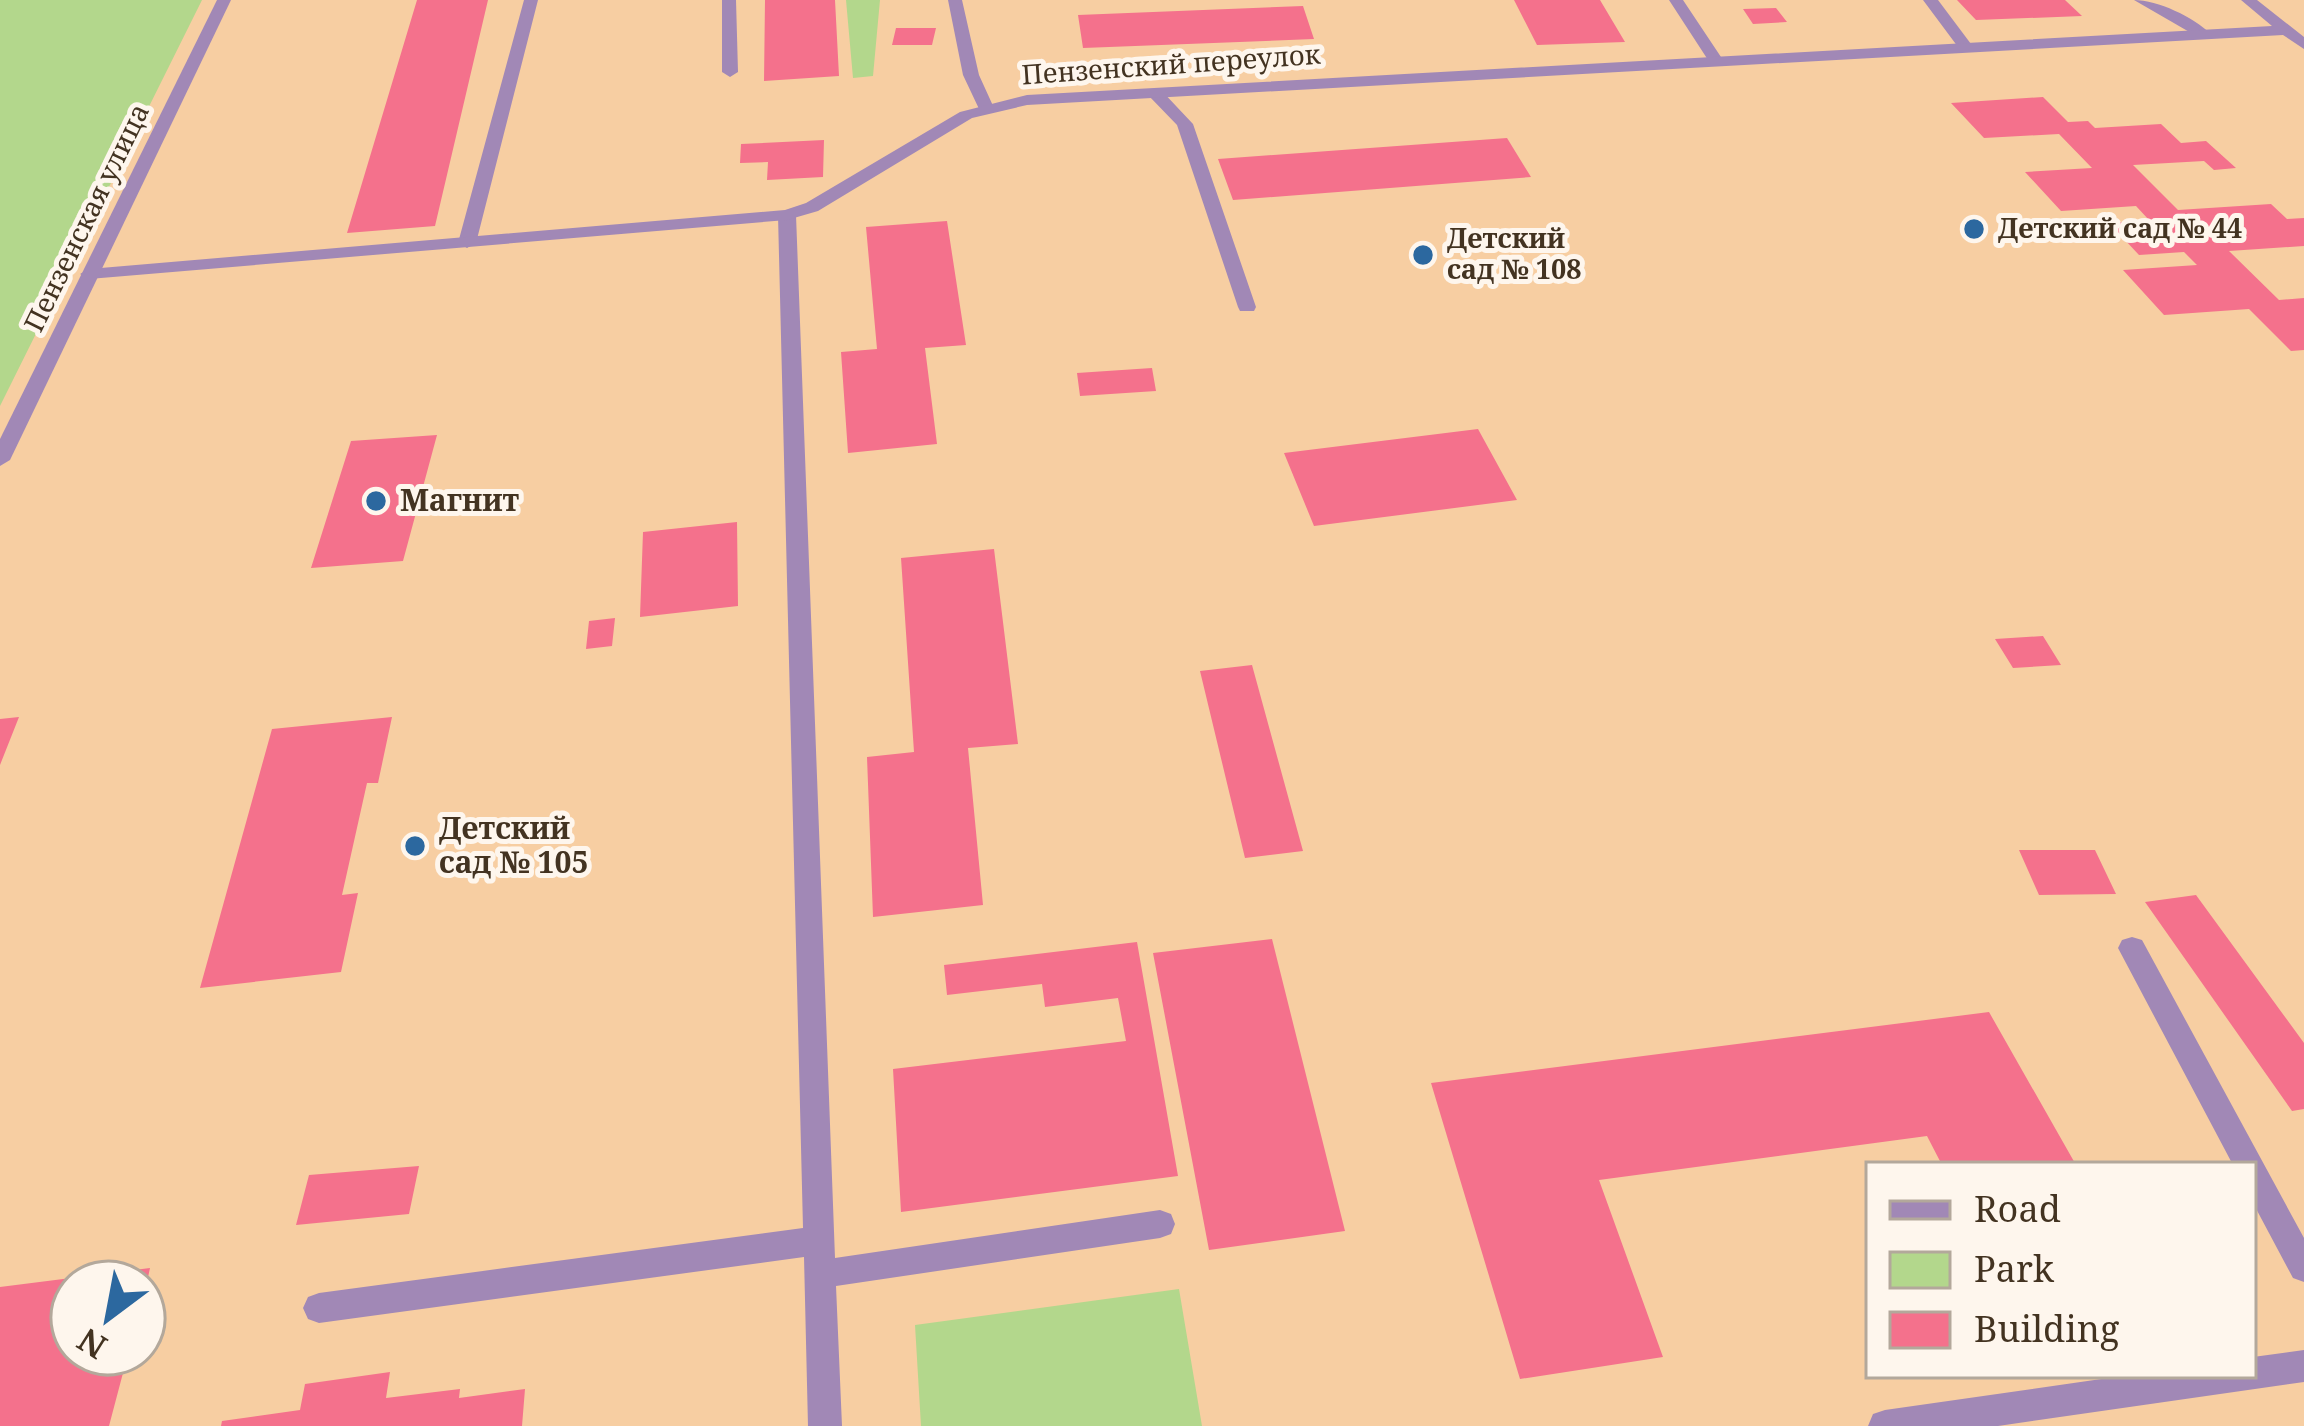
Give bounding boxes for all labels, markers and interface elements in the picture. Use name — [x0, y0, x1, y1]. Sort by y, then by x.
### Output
street label: Пензенский переулок — [1020, 35, 1321, 92]
street label: Пензенская улица — [14, 97, 157, 338]
place label: Детский сад № 44 — [1998, 209, 2242, 246]
marker: Детский сад № 44 — [1961, 216, 1987, 242]
place label: Детский сад № 108 — [1447, 219, 1582, 287]
marker: Детский сад № 108 — [1410, 242, 1436, 268]
place label: Магнит — [400, 479, 520, 520]
marker: Магнит — [363, 488, 389, 514]
place label: Детский сад № 105 — [439, 807, 588, 882]
marker: Детский сад № 105 — [402, 833, 428, 859]
legend — [1866, 1162, 2256, 1378]
text: Road — [1974, 1184, 2061, 1233]
text: Park — [1974, 1244, 2055, 1293]
north arrow — [48, 1258, 168, 1378]
text: Building — [1974, 1304, 2119, 1353]
text: N — [69, 1318, 115, 1370]

